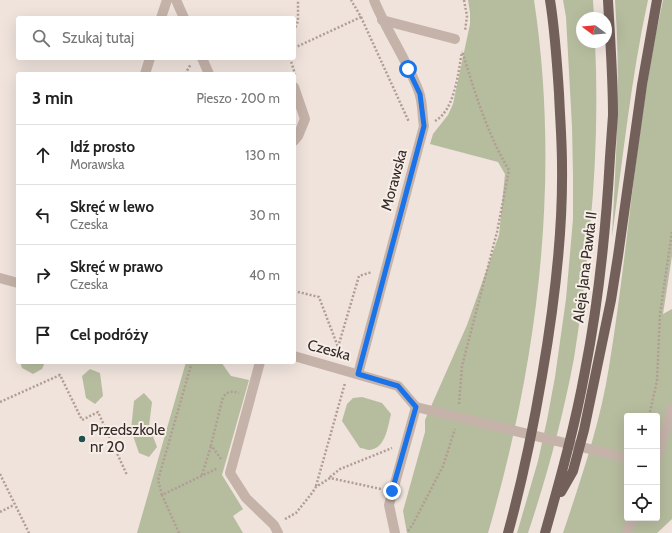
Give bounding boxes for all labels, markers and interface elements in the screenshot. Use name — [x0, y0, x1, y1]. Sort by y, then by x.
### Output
north arrow — [576, 12, 612, 48]
search box — [16, 16, 296, 60]
icon: search — [30, 27, 52, 49]
text: Szukaj tutaj — [62, 29, 134, 47]
route start — [399, 60, 417, 78]
text: 3 min — [32, 88, 73, 108]
text: Pieszo · 200 m — [196, 90, 280, 106]
text: Idź prosto — [70, 138, 135, 156]
icon: ahead — [32, 144, 54, 166]
text: 130 m — [245, 147, 280, 163]
street label: Morawska — [377, 147, 411, 213]
text: Morawska — [70, 156, 124, 172]
text: Skręć w lewo — [70, 198, 154, 216]
icon: left — [32, 204, 54, 226]
text: 30 m — [250, 207, 280, 223]
street label: Aleja Jana Pawła II — [569, 210, 601, 324]
text: Czeska — [70, 216, 108, 232]
text: Skręć w prawo — [70, 258, 163, 276]
icon: right — [32, 264, 54, 286]
text: 40 m — [249, 267, 280, 283]
text: Czeska — [70, 276, 108, 292]
icon: arrive — [32, 324, 54, 346]
text: Cel podróży — [70, 326, 148, 344]
street label: Czeska — [305, 336, 353, 365]
map controls — [624, 413, 660, 521]
button: + — [624, 413, 660, 449]
place label: Przedszkole nr 20 — [90, 421, 165, 456]
marker: Przedszkole nr 20 — [77, 434, 87, 444]
button: − — [624, 449, 660, 485]
route end — [383, 482, 401, 500]
button: locate — [624, 485, 660, 521]

